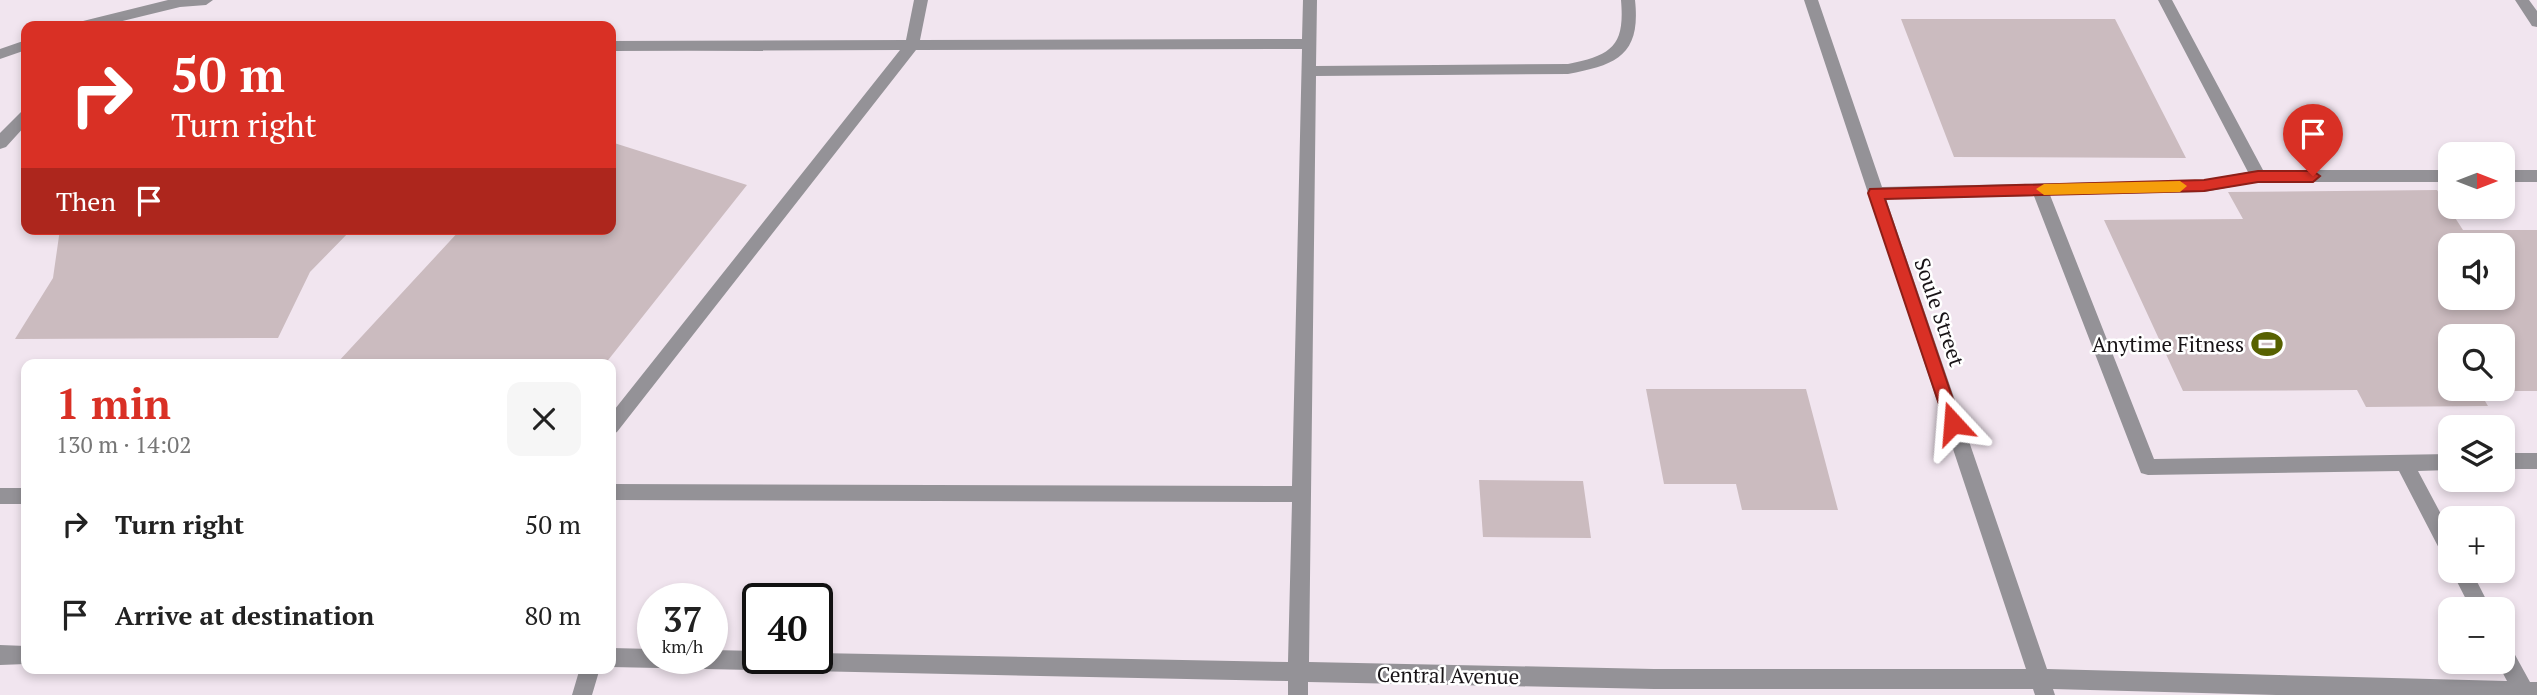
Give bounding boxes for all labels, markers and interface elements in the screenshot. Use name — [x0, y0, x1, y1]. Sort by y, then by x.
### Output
text: 50 m — [171, 41, 285, 106]
icon: right — [56, 49, 147, 140]
text: Turn right — [171, 104, 317, 146]
pin — [2283, 104, 2343, 176]
icon: arrive — [2294, 115, 2332, 153]
north arrow — [2438, 142, 2515, 219]
map controls — [2438, 142, 2515, 674]
icon: arrive — [130, 182, 168, 220]
text: Then — [56, 184, 116, 218]
button: sound — [2438, 233, 2515, 310]
street label: Soule Street — [1908, 254, 1972, 370]
button: search — [2438, 324, 2515, 401]
sports icon: Anytime Fitness — [2250, 327, 2284, 361]
place label: Anytime Fitness — [2092, 330, 2244, 358]
text: 1 min — [56, 375, 171, 431]
button: close — [507, 382, 581, 456]
position arrow — [1916, 386, 1990, 460]
button: layers — [2438, 415, 2515, 492]
text: 130 m · 14:02 — [56, 429, 191, 460]
icon: right — [56, 505, 94, 543]
button: + — [2438, 506, 2515, 583]
text: Turn right — [115, 507, 244, 541]
text: 50 m — [525, 507, 581, 541]
speed limit sign: 40 — [742, 583, 833, 674]
icon: arrive — [56, 596, 94, 634]
text: 37 — [663, 596, 702, 642]
button: − — [2438, 597, 2515, 674]
text: Arrive at destination — [115, 598, 374, 632]
text: 80 m — [525, 598, 581, 632]
text: km/h — [662, 634, 703, 658]
street label: Central Avenue — [1377, 660, 1519, 690]

